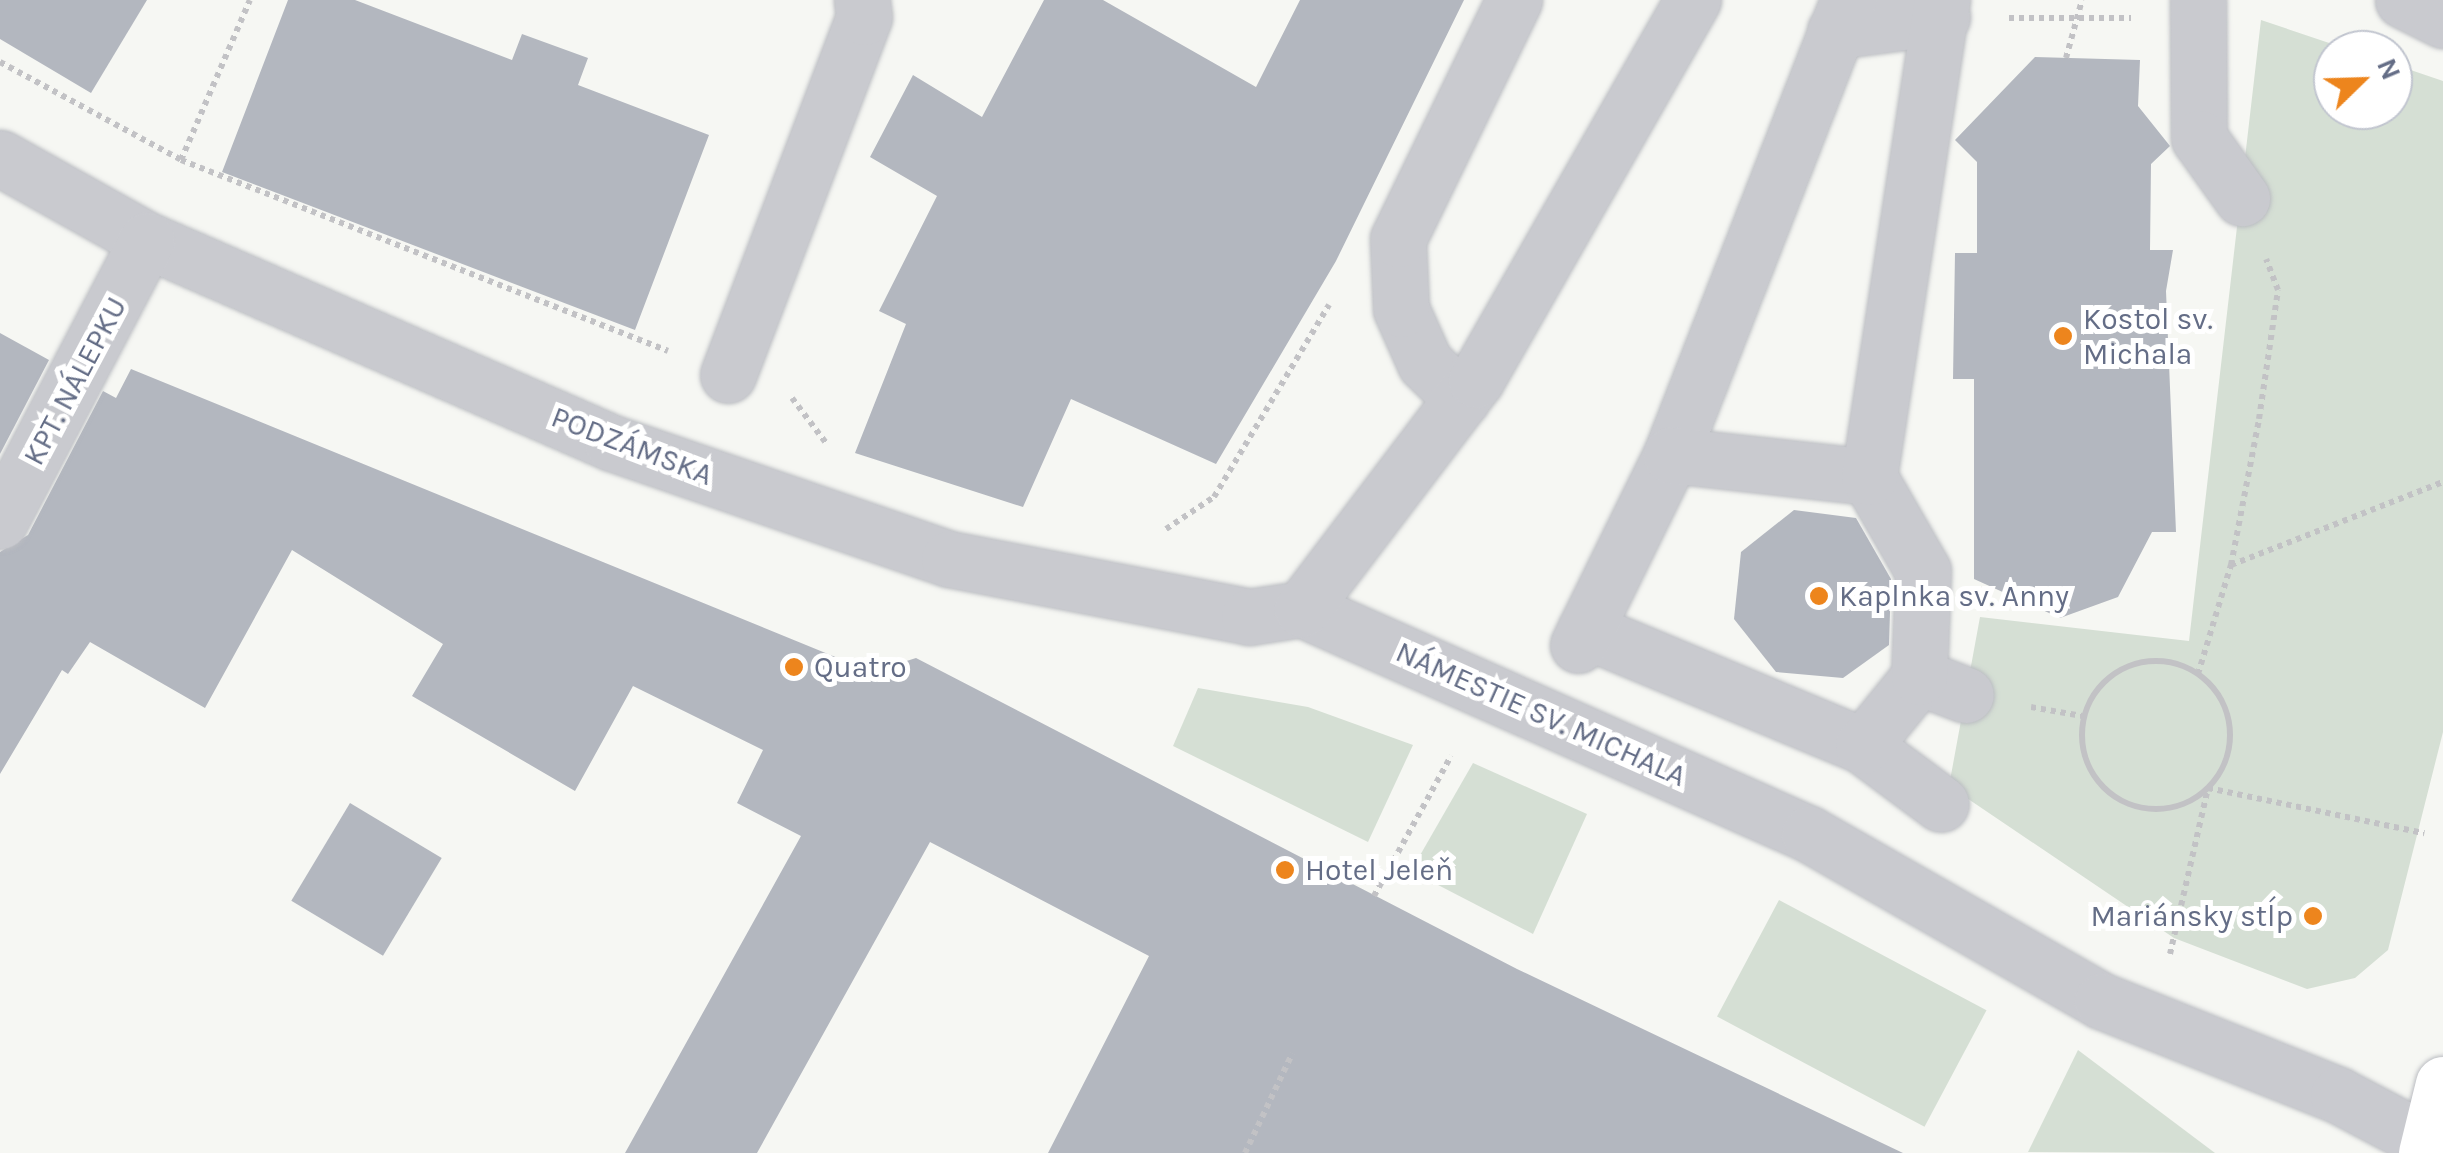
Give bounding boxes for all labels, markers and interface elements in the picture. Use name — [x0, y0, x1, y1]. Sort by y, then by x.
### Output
north arrow — [2313, 30, 2413, 130]
text: N — [2370, 53, 2408, 85]
street label: KPT. NÁLEPKU — [16, 291, 134, 471]
place label: Kostol sv. Michala — [2083, 301, 2213, 372]
marker: Kostol sv. Michala — [2052, 325, 2074, 347]
street label: PODZÁMSKA — [546, 399, 718, 493]
place label: Kaplnka sv. Anny — [1839, 578, 2069, 614]
marker: Kaplnka sv. Anny — [1808, 585, 1830, 607]
street label: NÁMESTIE SV. MICHALA — [1390, 634, 1692, 794]
place label: Quatro — [814, 649, 907, 685]
marker: Quatro — [783, 656, 805, 678]
place label: Hotel Jeleň — [1305, 852, 1453, 888]
marker: Hotel Jeleň — [1274, 859, 1296, 881]
place label: Mariánsky stĺp — [2090, 898, 2293, 934]
marker: Mariánsky stĺp — [2302, 905, 2324, 927]

